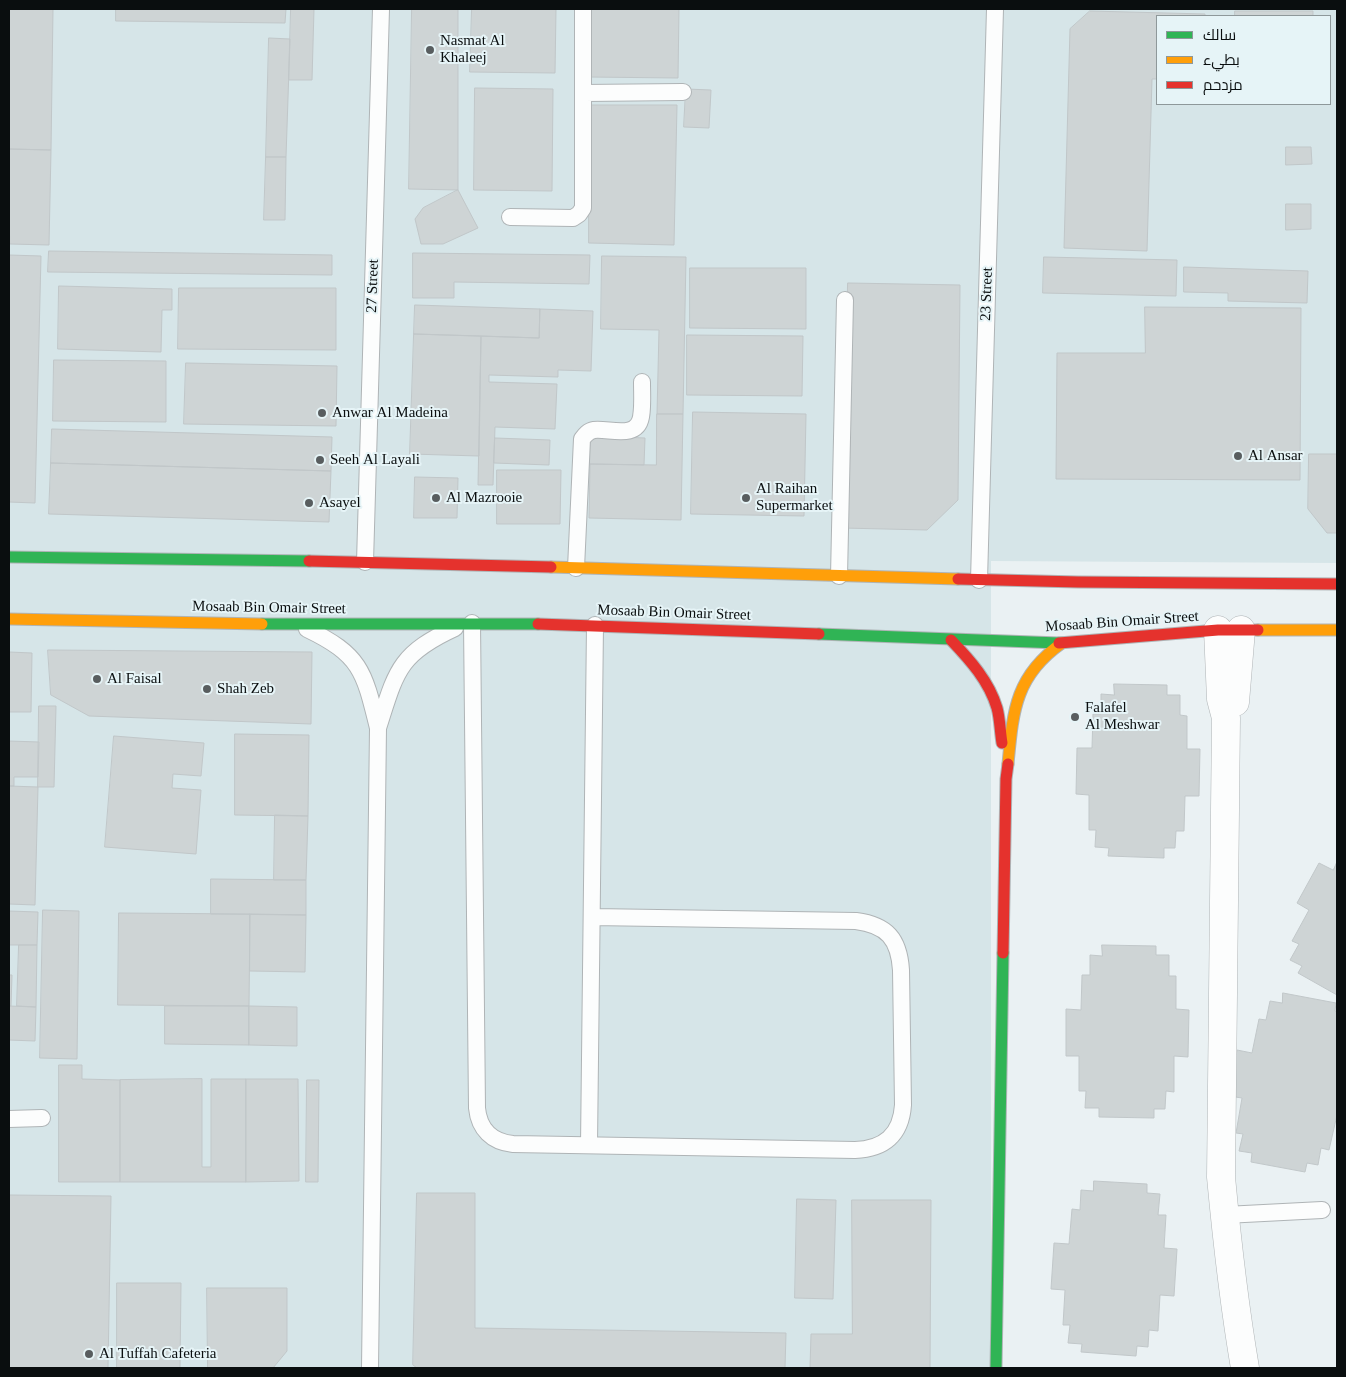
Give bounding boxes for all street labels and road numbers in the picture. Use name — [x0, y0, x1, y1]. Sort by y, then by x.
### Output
street label: 27 Street — [363, 259, 383, 313]
street label: 23 Street — [977, 267, 997, 321]
street label: Mosaab Bin Omair Street — [192, 598, 346, 618]
street label: Mosaab Bin Omair Street — [597, 601, 751, 625]
street label: Mosaab Bin Omair Street — [1045, 608, 1199, 636]

